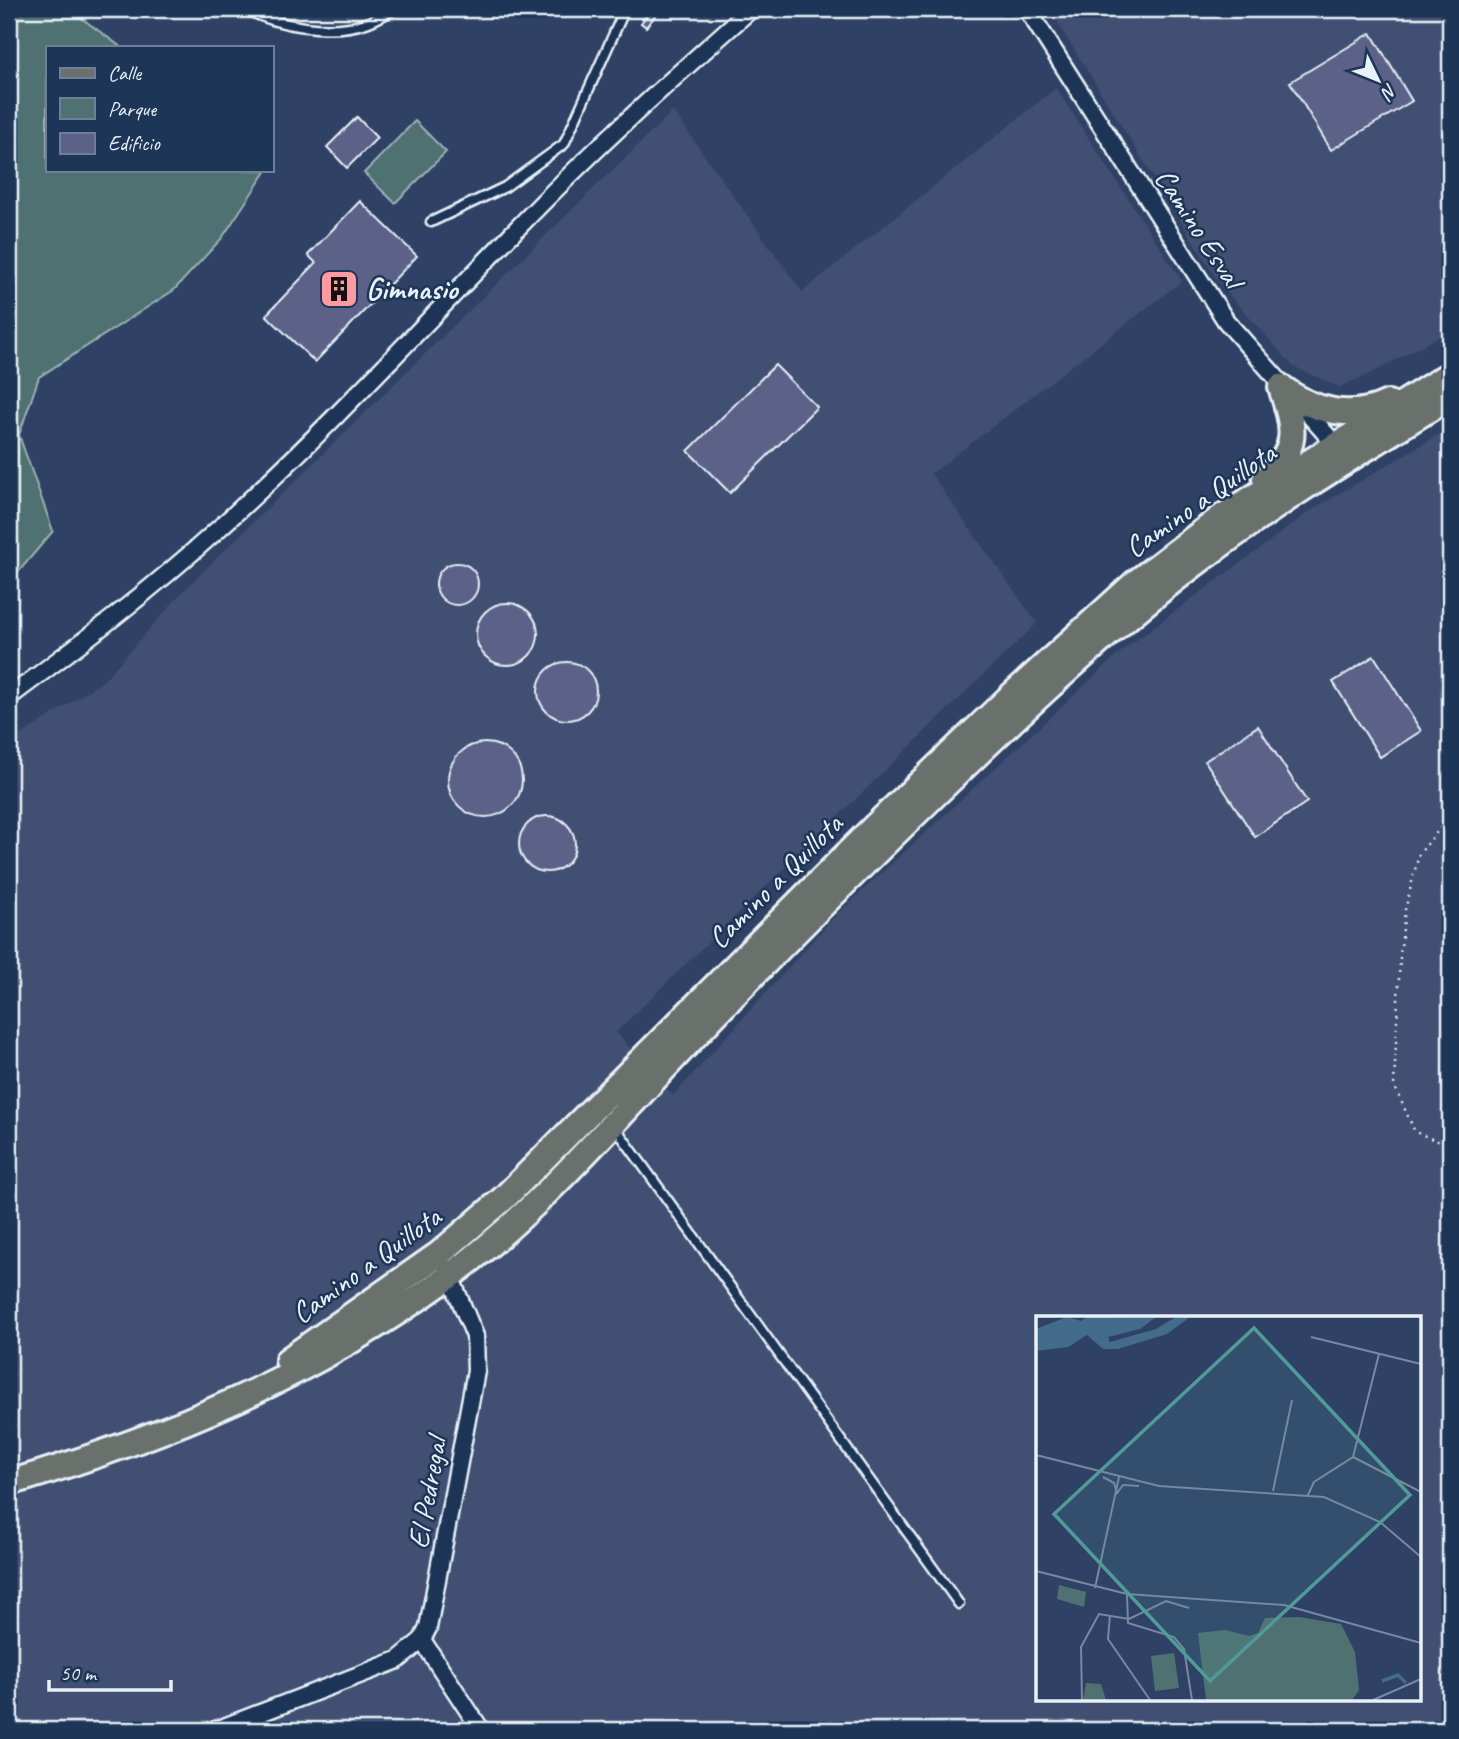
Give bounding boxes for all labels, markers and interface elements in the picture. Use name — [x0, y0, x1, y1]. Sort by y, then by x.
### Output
legend — [46, 46, 273, 172]
north arrow — [1344, 46, 1414, 116]
text: Calle — [108, 60, 142, 86]
text: N — [1375, 78, 1402, 106]
text: Parque — [108, 96, 157, 122]
text: Edificio — [108, 130, 161, 156]
street label: Camino Esval — [1146, 161, 1254, 299]
building icon: Gimnasio — [318, 268, 360, 310]
place label: Gimnasio — [366, 270, 460, 308]
street label: Camino a Quillota — [1117, 433, 1285, 566]
street label: Camino a Quillota — [699, 804, 852, 957]
street label: Camino a Quillota — [284, 1197, 450, 1332]
inset map — [1036, 1316, 1420, 1700]
street label: El Pedregal — [399, 1430, 456, 1551]
scale bar — [49, 1648, 172, 1692]
text: 50 m — [60, 1660, 98, 1686]

